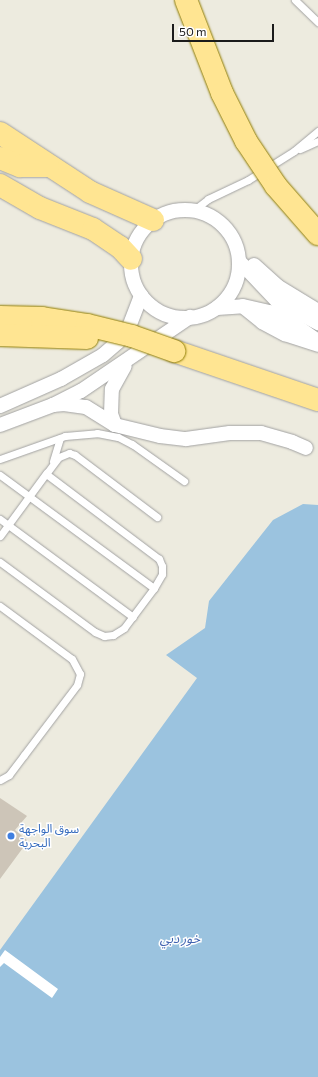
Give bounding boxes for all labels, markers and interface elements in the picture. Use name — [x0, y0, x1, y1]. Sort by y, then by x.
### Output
scale bar — [174, 16, 276, 42]
text: 50 m — [179, 24, 207, 38]
place label: سوق الواجهة البحرية — [19, 822, 79, 850]
marker: سوق الواجهة البحرية — [6, 831, 16, 841]
water label: خور دبي — [160, 930, 200, 946]

